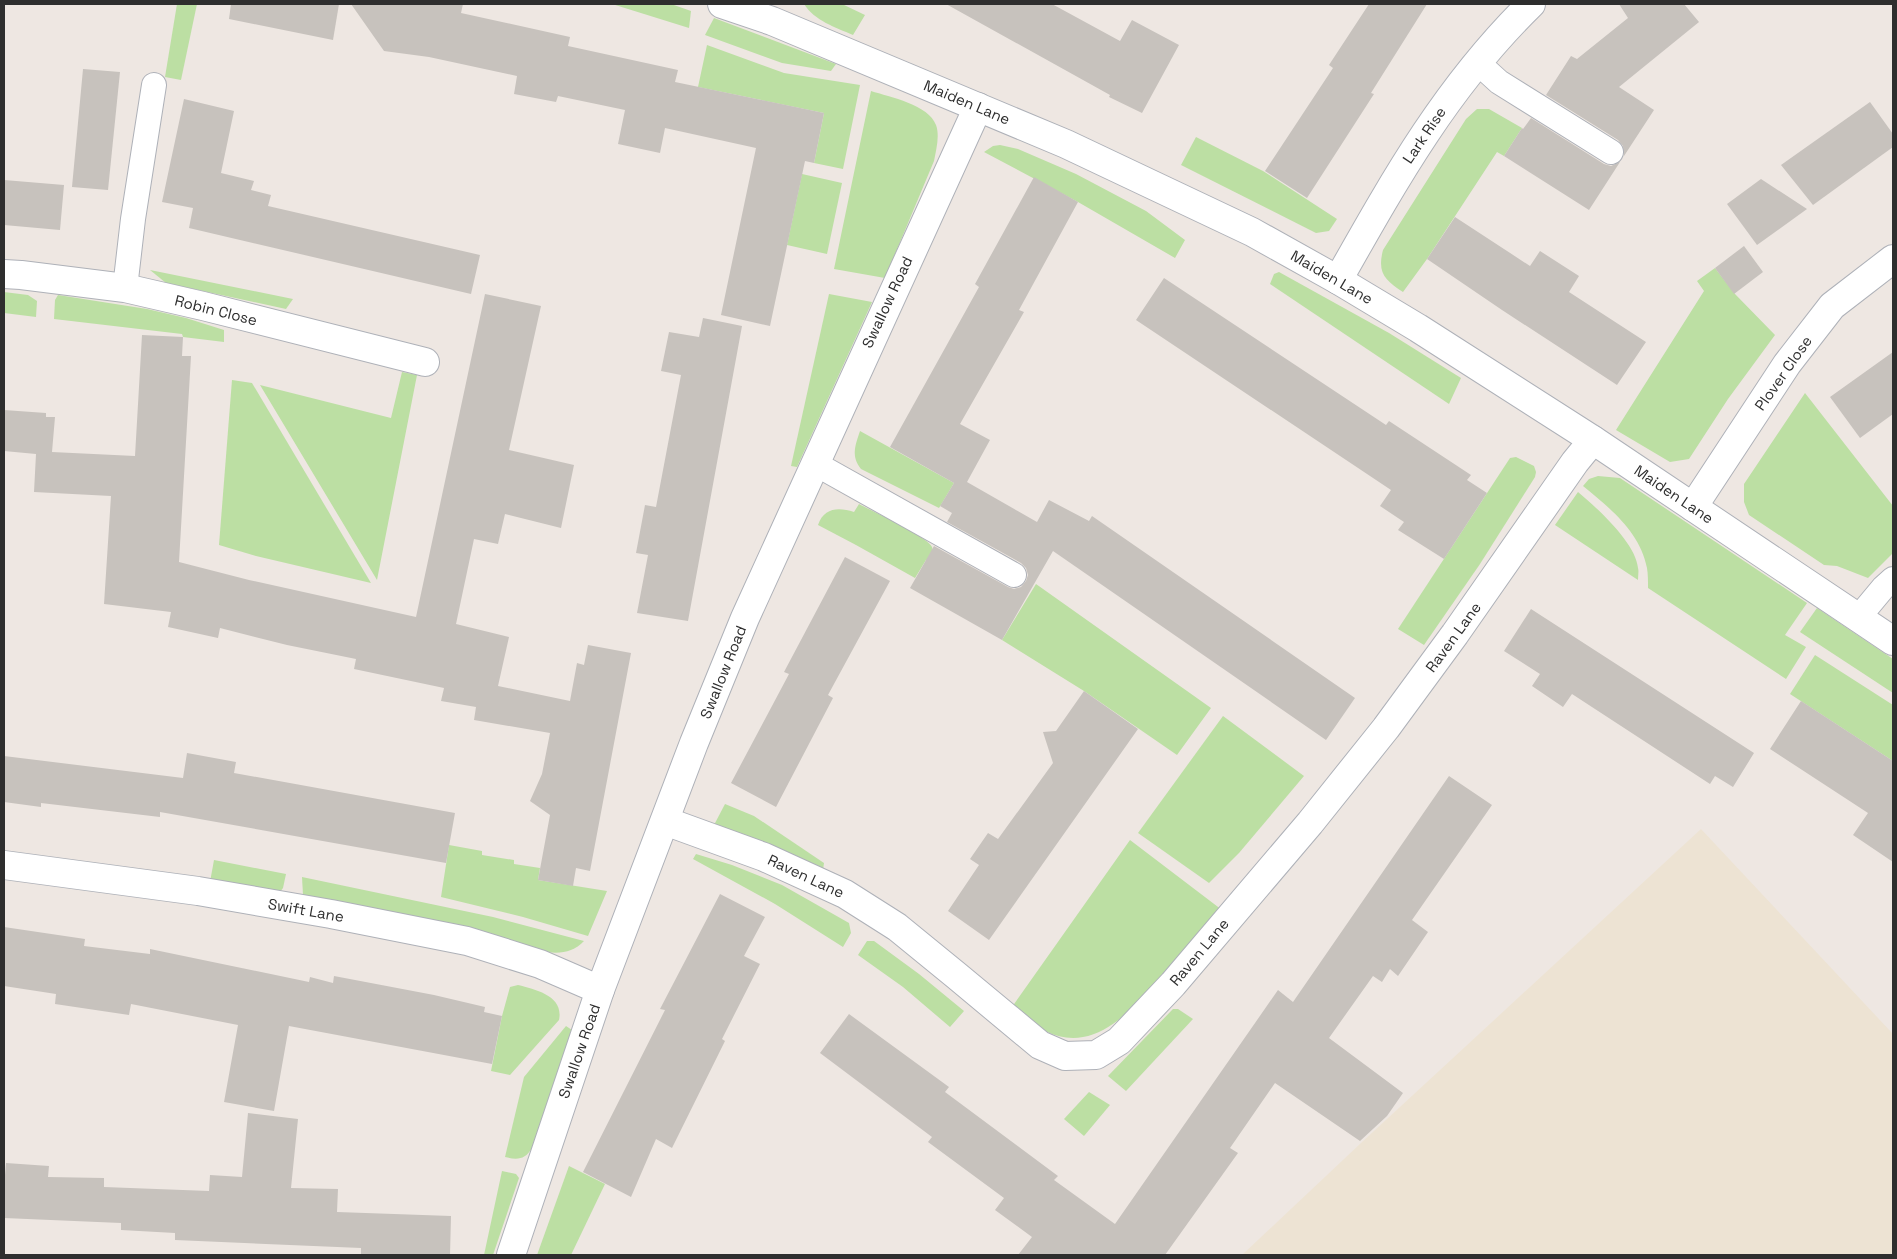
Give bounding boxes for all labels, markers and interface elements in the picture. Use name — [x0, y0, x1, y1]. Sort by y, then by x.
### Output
street label: Maiden Lane — [921, 75, 1013, 129]
street label: Lark Rise — [1398, 103, 1450, 167]
street label: Maiden Lane — [1288, 246, 1377, 308]
street label: Swallow Road — [857, 253, 917, 351]
street label: Robin Close — [173, 291, 259, 329]
street label: Plover Close — [1750, 332, 1816, 414]
street label: Maiden Lane — [1631, 460, 1717, 528]
street label: Raven Lane — [1421, 598, 1485, 676]
street label: Swallow Road — [696, 623, 750, 721]
street label: Raven Lane — [765, 850, 847, 902]
street label: Swift Lane — [266, 894, 346, 926]
street label: Raven Lane — [1165, 914, 1233, 990]
street label: Swallow Road — [554, 1001, 604, 1101]

